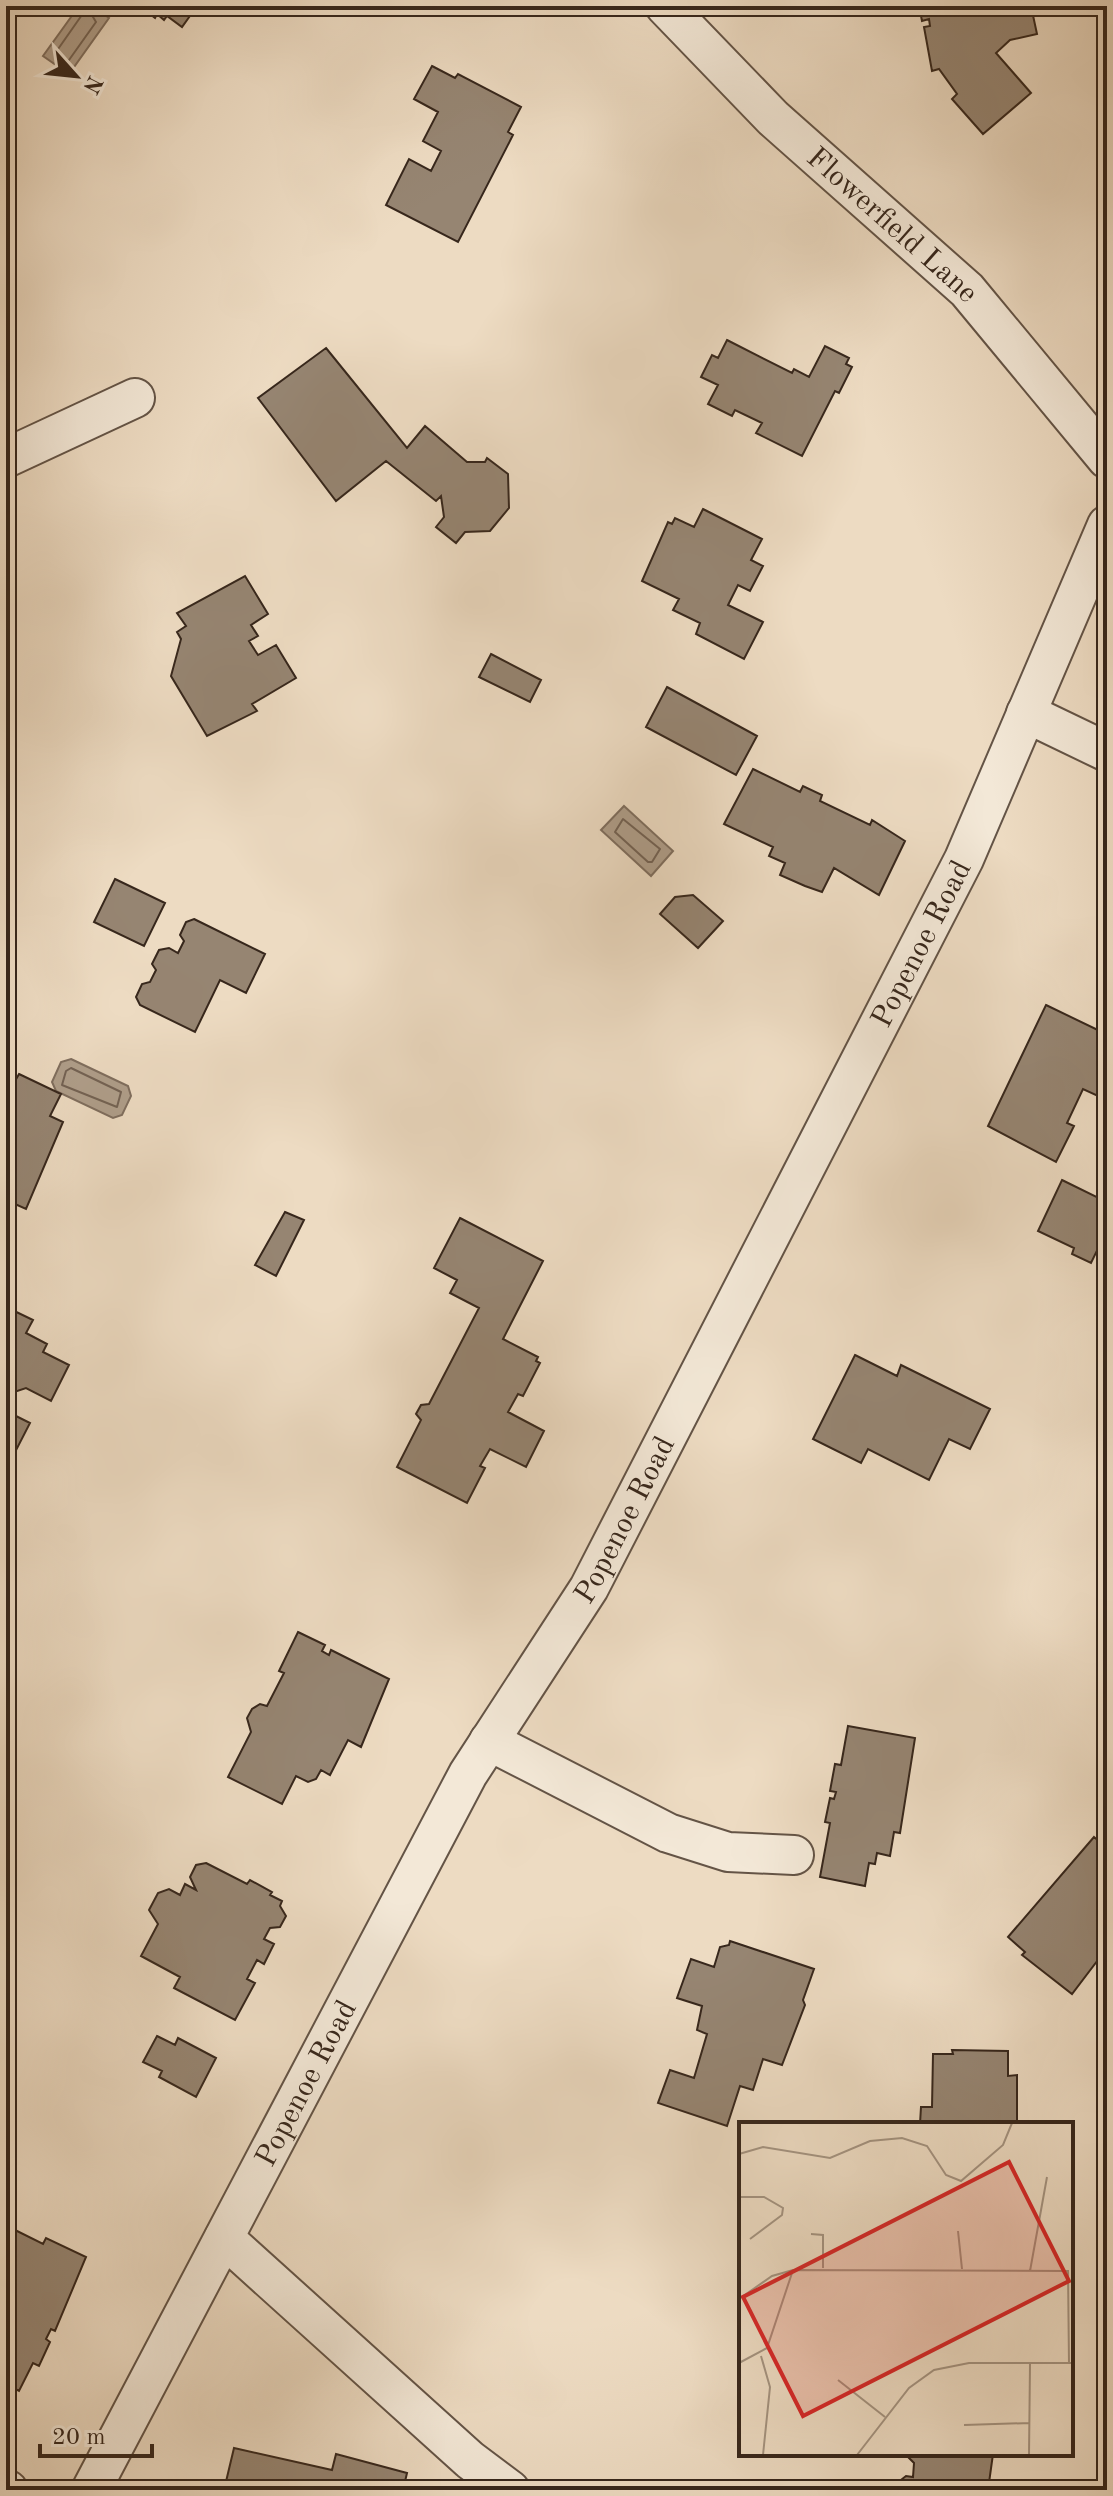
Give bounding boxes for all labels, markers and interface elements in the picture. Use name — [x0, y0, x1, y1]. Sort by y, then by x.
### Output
north arrow — [36, 36, 116, 116]
text: N — [78, 72, 106, 97]
street label: Flowerfield Lane — [800, 143, 983, 309]
street label: Popenoe Road — [867, 856, 978, 1033]
street label: Popenoe Road — [570, 1432, 681, 1610]
street label: Popenoe Road — [251, 1996, 363, 2172]
inset map — [739, 2122, 1073, 2456]
scale bar — [40, 2408, 152, 2458]
text: 20 m — [52, 2426, 106, 2450]

